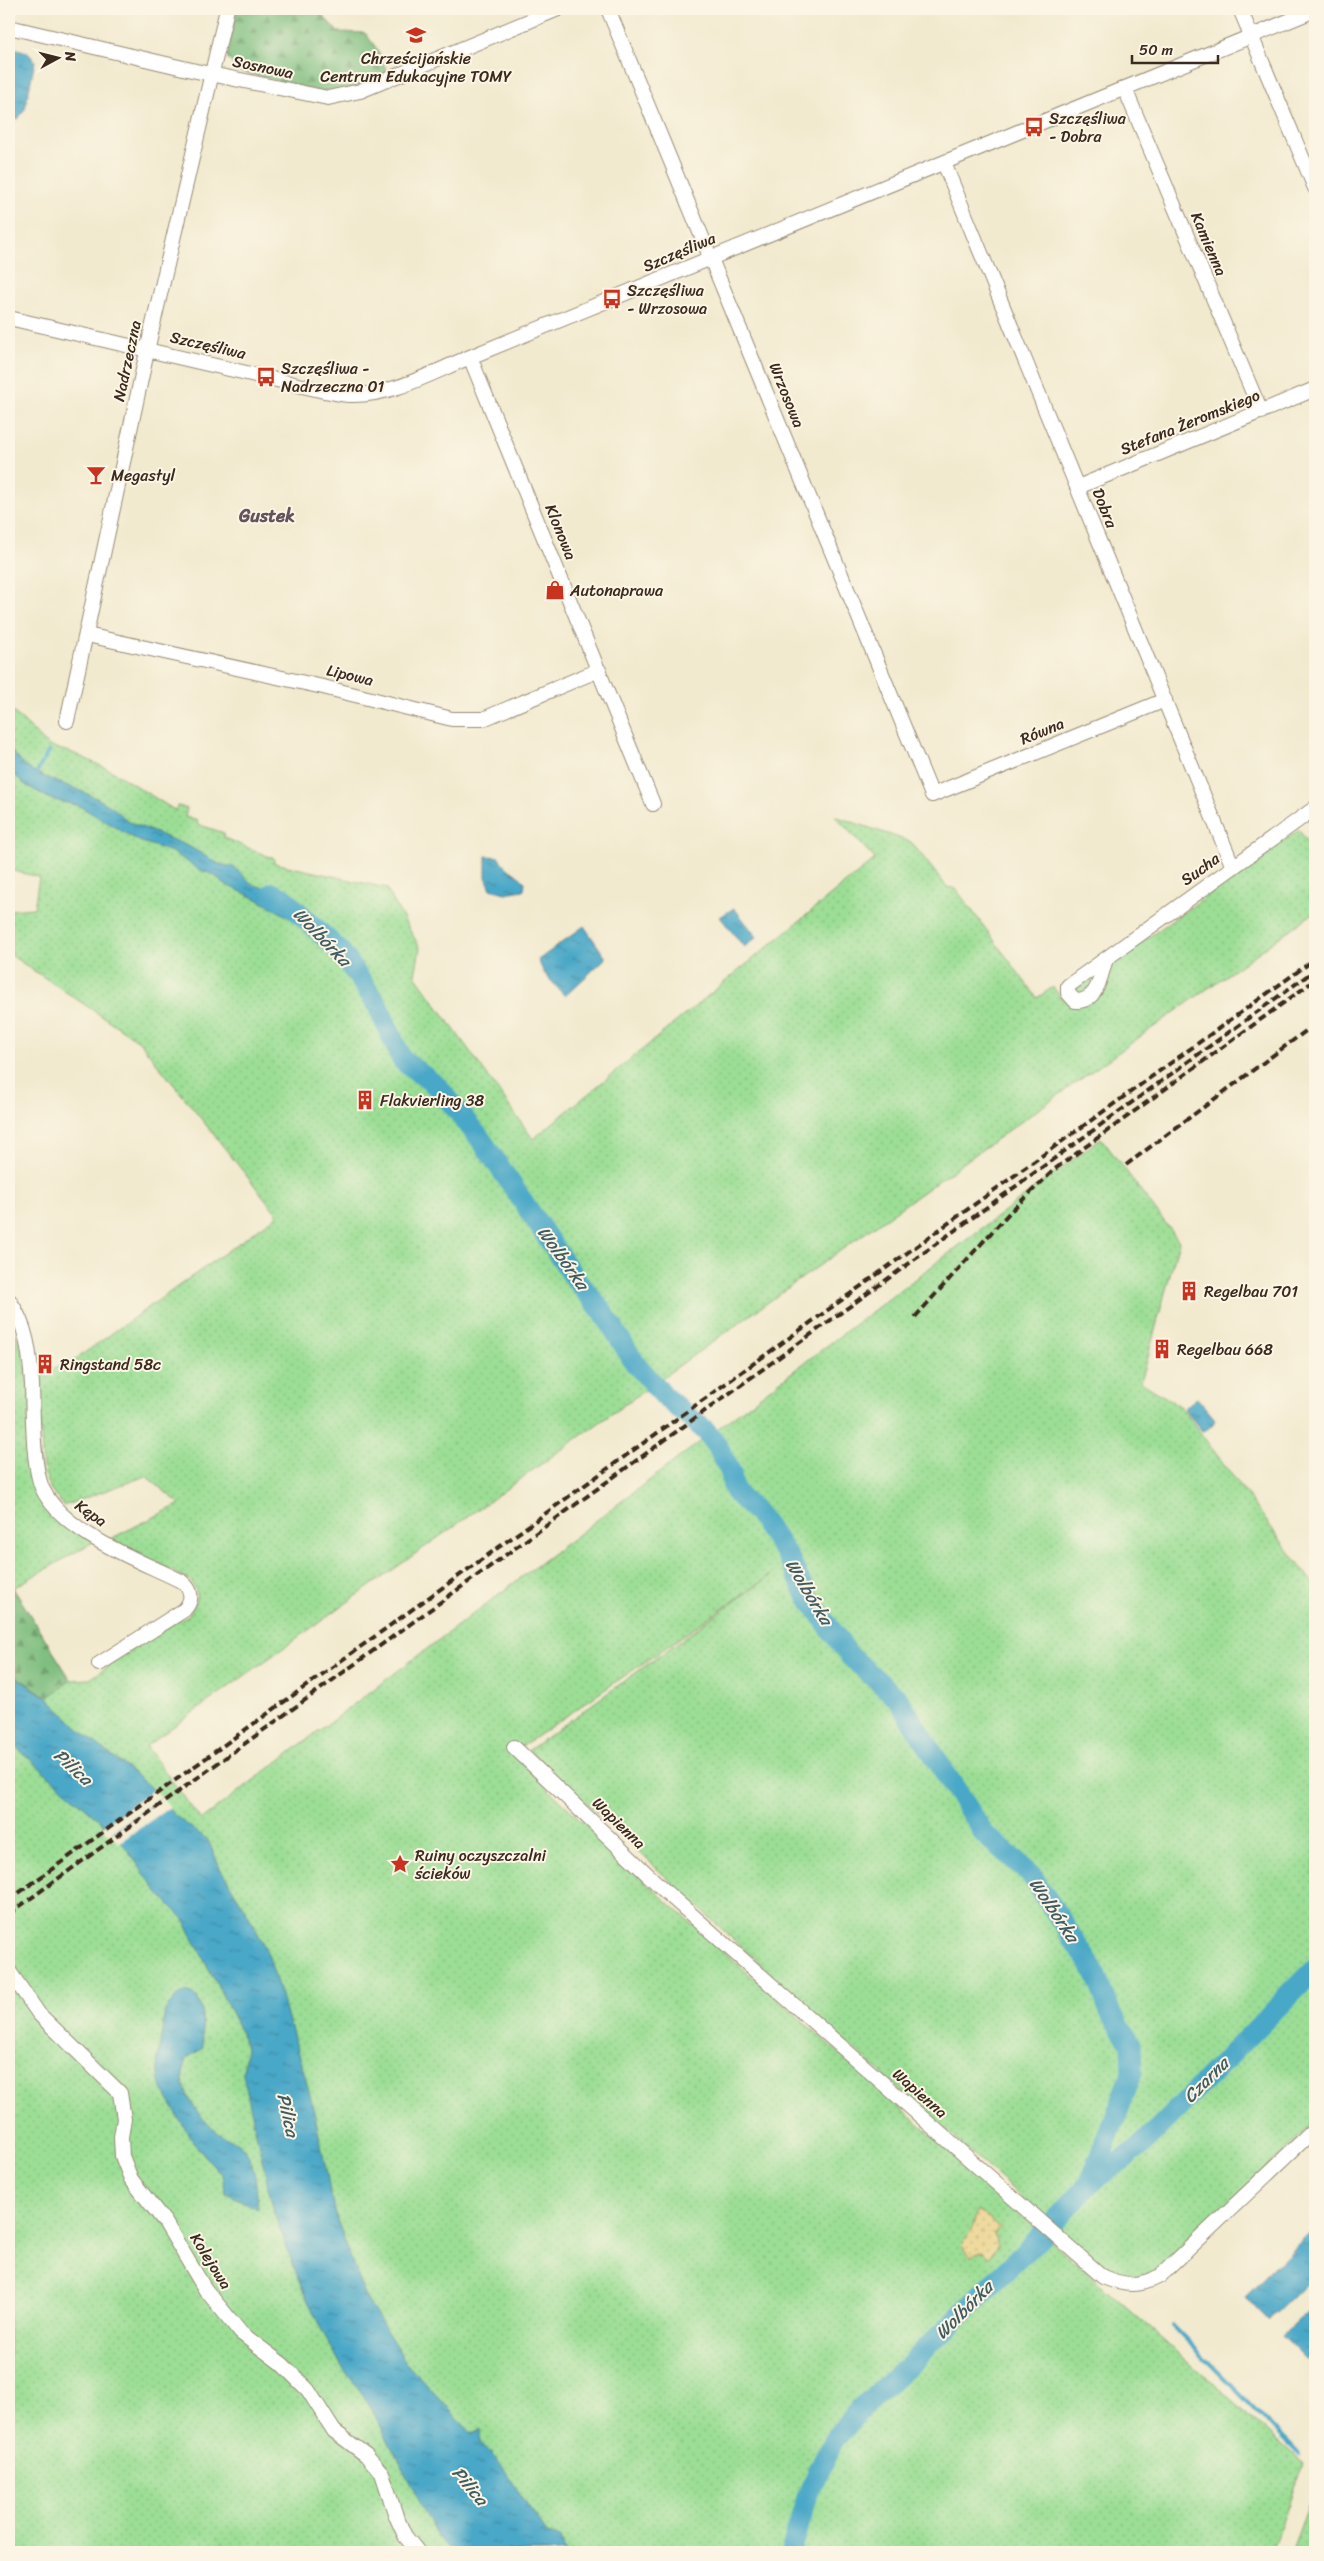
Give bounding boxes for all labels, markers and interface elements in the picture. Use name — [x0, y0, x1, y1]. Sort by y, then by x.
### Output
school or university icon: Chrześcijańskie Centrum Edukacyjne TOMY — [405, 24, 427, 46]
north arrow — [32, 32, 82, 82]
scale bar — [1132, 32, 1218, 64]
text: 50 m — [1139, 37, 1174, 63]
place label: Chrześcijańskie Centrum Edukacyjne TOMY — [320, 44, 512, 91]
street label: Sosnowa — [230, 46, 296, 88]
text: N — [57, 49, 83, 63]
place label: Szczęśliwa - Dobra — [1049, 104, 1127, 151]
bus stop icon: Szczęśliwa - Dobra — [1023, 116, 1045, 138]
street label: Kamienna — [1182, 207, 1236, 281]
street label: Szczęśliwa — [638, 223, 721, 280]
place label: Szczęśliwa - Wrzosowa — [627, 276, 707, 323]
bus stop icon: Szczęśliwa - Wrzosowa — [601, 288, 623, 310]
street label: Nadrzeczna — [104, 318, 150, 404]
street label: Szczęśliwa — [167, 322, 250, 368]
place label: Szczęśliwa - Nadrzeczna 01 — [281, 354, 385, 401]
street label: Wrzosowa — [761, 358, 813, 432]
bus stop icon: Szczęśliwa - Nadrzeczna 01 — [255, 366, 277, 388]
street label: Stefana Żeromskiego — [1116, 381, 1264, 463]
place label: Megastyl — [111, 461, 176, 490]
bar icon: Megastyl — [85, 464, 107, 486]
street label: Dobra — [1084, 484, 1126, 533]
district label: Gustek — [238, 500, 295, 532]
street label: Klonowa — [537, 500, 585, 564]
place label: Autonaprawa — [569, 576, 664, 605]
shop icon: Autonaprawa — [544, 579, 566, 601]
street label: Lipowa — [324, 656, 376, 694]
street label: Równa — [1015, 709, 1069, 753]
street label: Sucha — [1174, 844, 1227, 893]
water label: Wolbórka — [285, 900, 360, 976]
place label: Flakvierling 38 — [380, 1086, 485, 1115]
building icon: Flakvierling 38 — [354, 1089, 376, 1111]
water label: Wolbórka — [529, 1219, 599, 1298]
place label: Regelbau 701 — [1204, 1277, 1298, 1306]
building icon: Regelbau 701 — [1178, 1280, 1200, 1302]
place label: Regelbau 668 — [1177, 1335, 1273, 1364]
building icon: Regelbau 668 — [1151, 1338, 1173, 1360]
place label: Ringstand 58c — [60, 1350, 161, 1379]
building icon: Ringstand 58c — [34, 1353, 56, 1375]
street label: Kępa — [69, 1491, 113, 1535]
water label: Wolbórka — [777, 1553, 842, 1633]
water label: Pilica — [46, 1740, 102, 1795]
street label: Wapienna — [585, 1790, 653, 1856]
place label: Ruiny oczyszczalni ścieków — [414, 1841, 547, 1888]
place icon: Ruiny oczyszczalni ścieków — [389, 1853, 411, 1875]
water label: Wolbórka — [1020, 1871, 1089, 1951]
water label: Czarna — [1175, 2048, 1238, 2111]
street label: Wapienna — [885, 2060, 955, 2126]
water label: Pilica — [267, 2090, 309, 2142]
street label: Kolejowa — [182, 2227, 240, 2295]
water label: Wolbórka — [927, 2272, 1002, 2347]
water label: Pilica — [444, 2459, 498, 2515]

